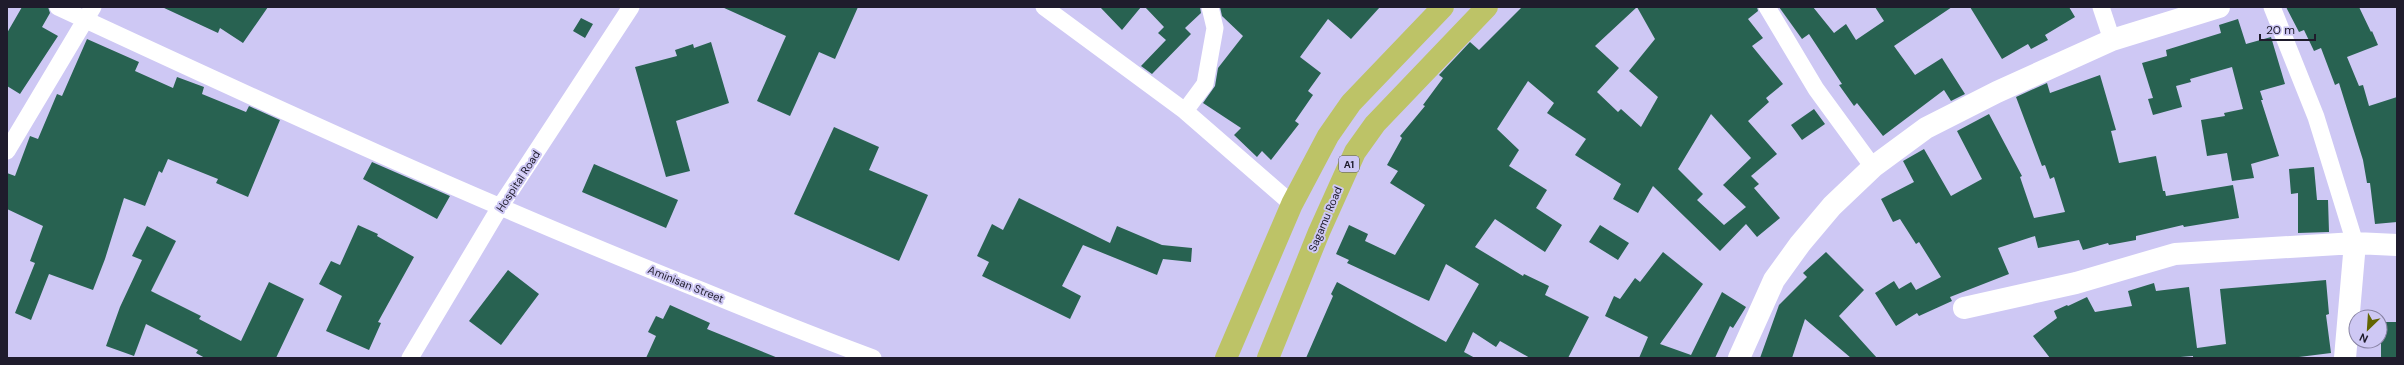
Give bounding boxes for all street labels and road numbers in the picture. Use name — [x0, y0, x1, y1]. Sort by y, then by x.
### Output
street label: Hospital Road — [493, 148, 543, 214]
road number: A1 — [1339, 156, 1359, 172]
street label: Sagamu Road — [1305, 184, 1345, 254]
street label: Aminisan Street — [646, 262, 726, 306]

